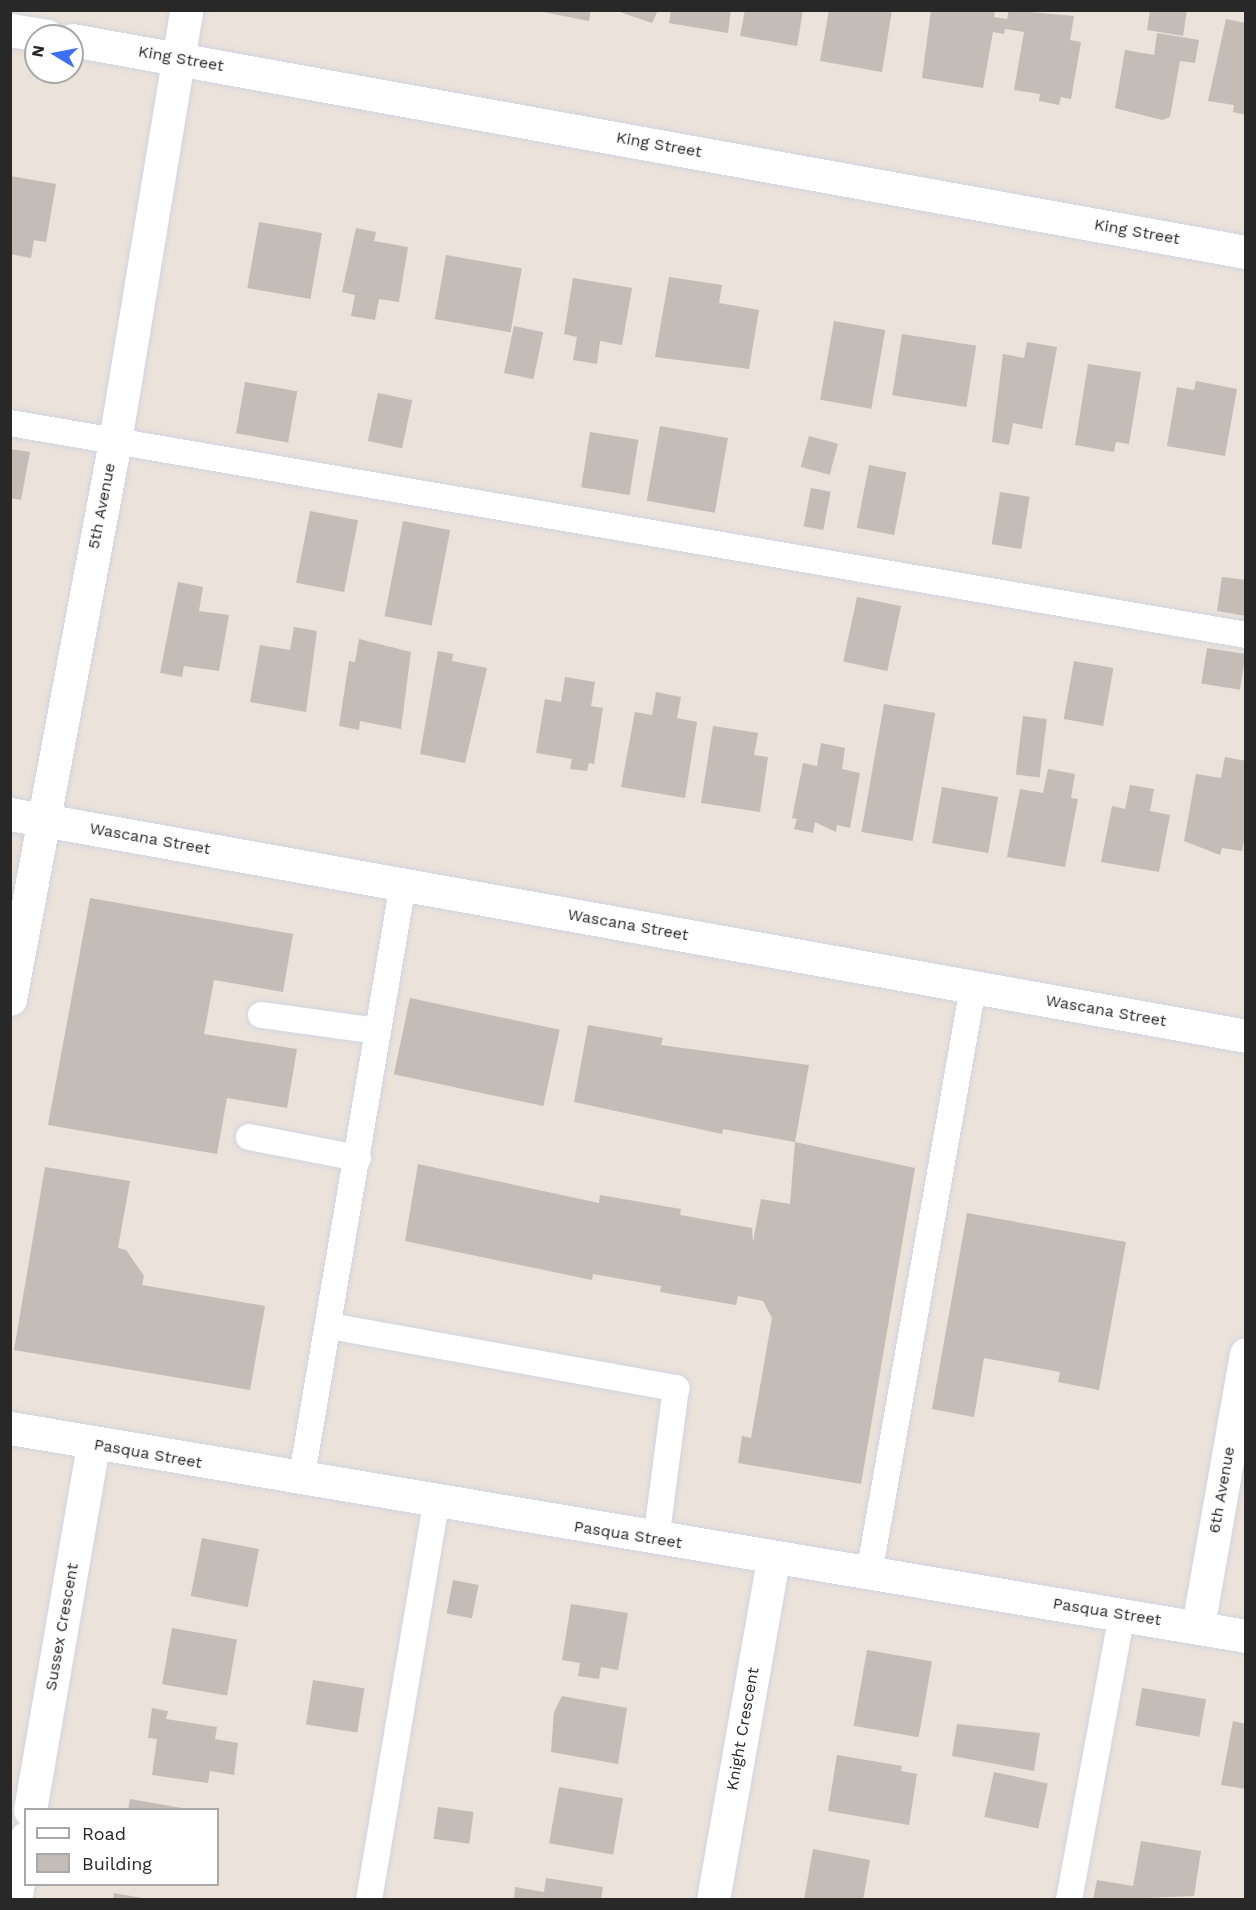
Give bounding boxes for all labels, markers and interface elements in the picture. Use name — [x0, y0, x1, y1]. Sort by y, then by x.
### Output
north arrow — [24, 24, 84, 84]
street label: King Street — [137, 42, 225, 76]
text: N — [27, 44, 48, 59]
street label: King Street — [615, 128, 703, 162]
street label: King Street — [1093, 215, 1181, 249]
street label: 5th Avenue — [84, 461, 120, 551]
street label: Wascana Street — [88, 819, 212, 859]
street label: Wascana Street — [566, 905, 690, 945]
street label: Wascana Street — [1044, 991, 1168, 1031]
street label: Pasqua Street — [92, 1435, 204, 1473]
street label: 6th Avenue — [1205, 1445, 1239, 1535]
street label: Pasqua Street — [572, 1517, 684, 1553]
street label: Sussex Crescent — [41, 1562, 83, 1692]
street label: Pasqua Street — [1051, 1594, 1163, 1630]
street label: Knight Crescent — [723, 1666, 763, 1792]
legend — [24, 1808, 219, 1886]
text: Road — [82, 1823, 126, 1844]
text: Building — [82, 1853, 152, 1874]

